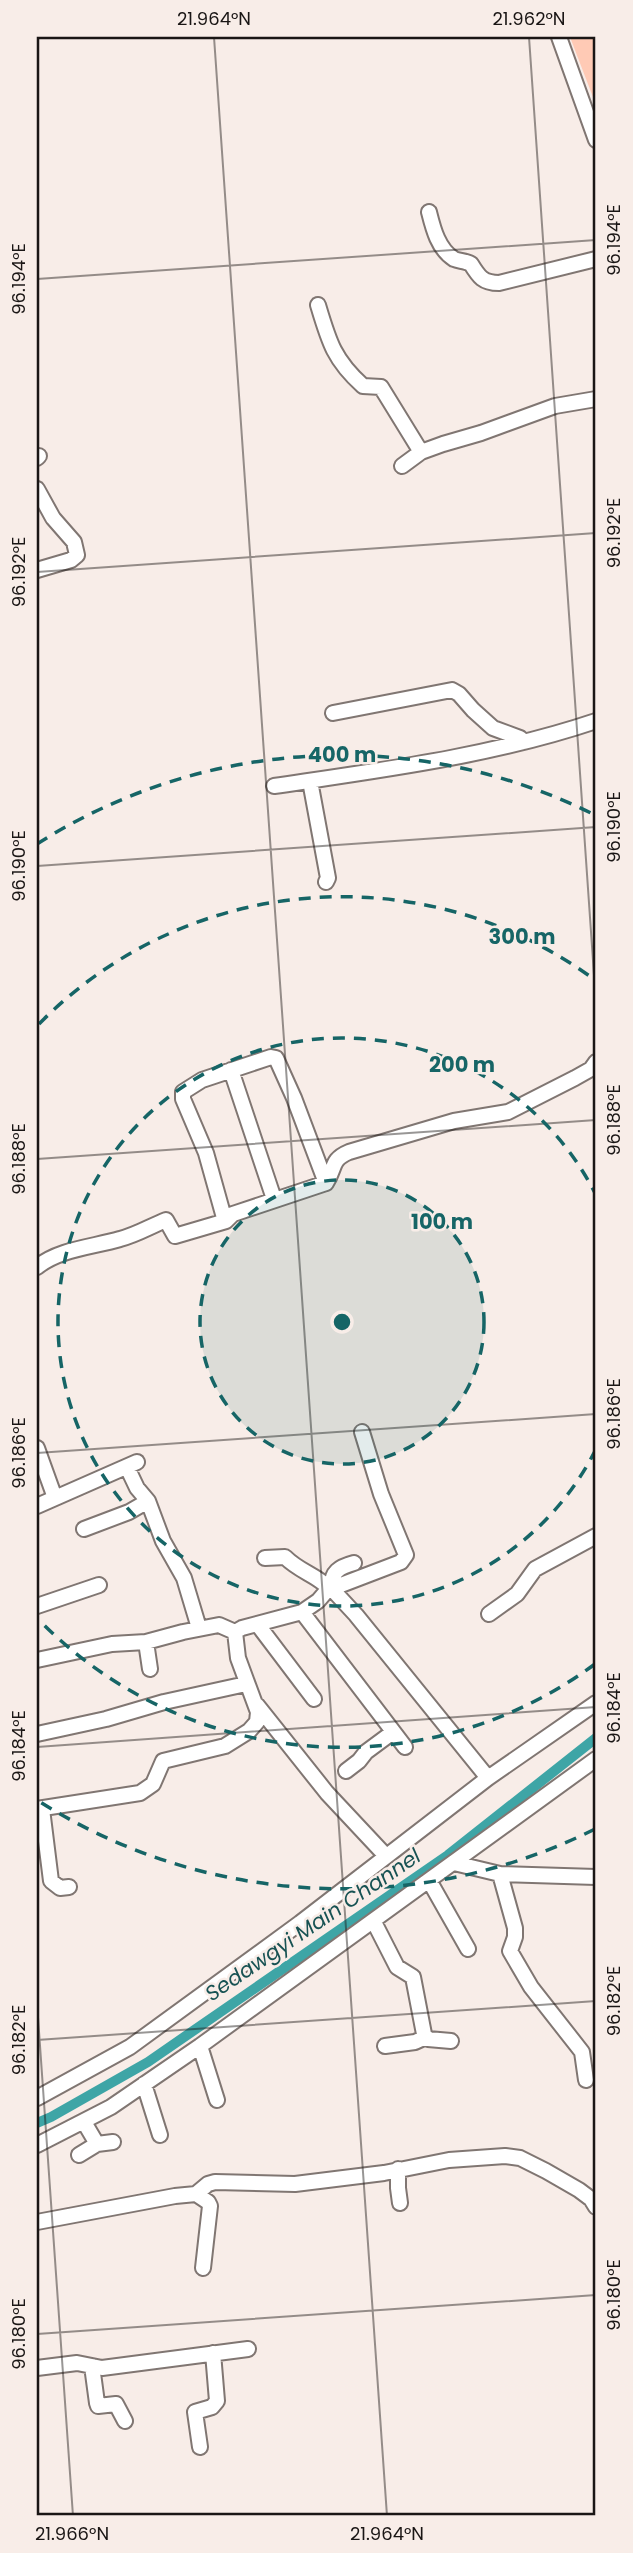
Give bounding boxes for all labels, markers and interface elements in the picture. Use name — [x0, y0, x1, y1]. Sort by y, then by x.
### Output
text: 21.964°N — [177, 6, 251, 31]
text: 21.962°N — [492, 6, 566, 31]
text: 96.194°E — [601, 204, 626, 276]
text: 96.194°E — [6, 243, 31, 315]
text: 96.192°E — [601, 498, 626, 568]
text: 96.192°E — [6, 537, 31, 607]
text: 400 m — [308, 740, 376, 769]
text: 96.190°E — [601, 791, 626, 863]
text: 96.190°E — [6, 830, 31, 902]
text: 300 m — [489, 922, 555, 951]
text: 200 m — [429, 1050, 495, 1079]
text: 96.188°E — [601, 1084, 626, 1156]
text: 96.188°E — [6, 1123, 31, 1195]
text: 100 m — [411, 1207, 473, 1236]
centre of rings — [330, 1310, 354, 1334]
text: 96.186°E — [601, 1378, 626, 1450]
text: 96.186°E — [6, 1417, 31, 1489]
text: 96.184°E — [601, 1672, 626, 1744]
text: 96.184°E — [6, 1710, 31, 1782]
water label: Sedawgyi Main Channel — [199, 1841, 427, 2008]
text: 96.182°E — [601, 1966, 626, 2036]
text: 96.182°E — [6, 2005, 31, 2075]
text: 96.180°E — [601, 2259, 626, 2331]
text: 96.180°E — [6, 2298, 31, 2370]
text: 21.966°N — [35, 2521, 109, 2546]
text: 21.964°N — [350, 2521, 424, 2546]

